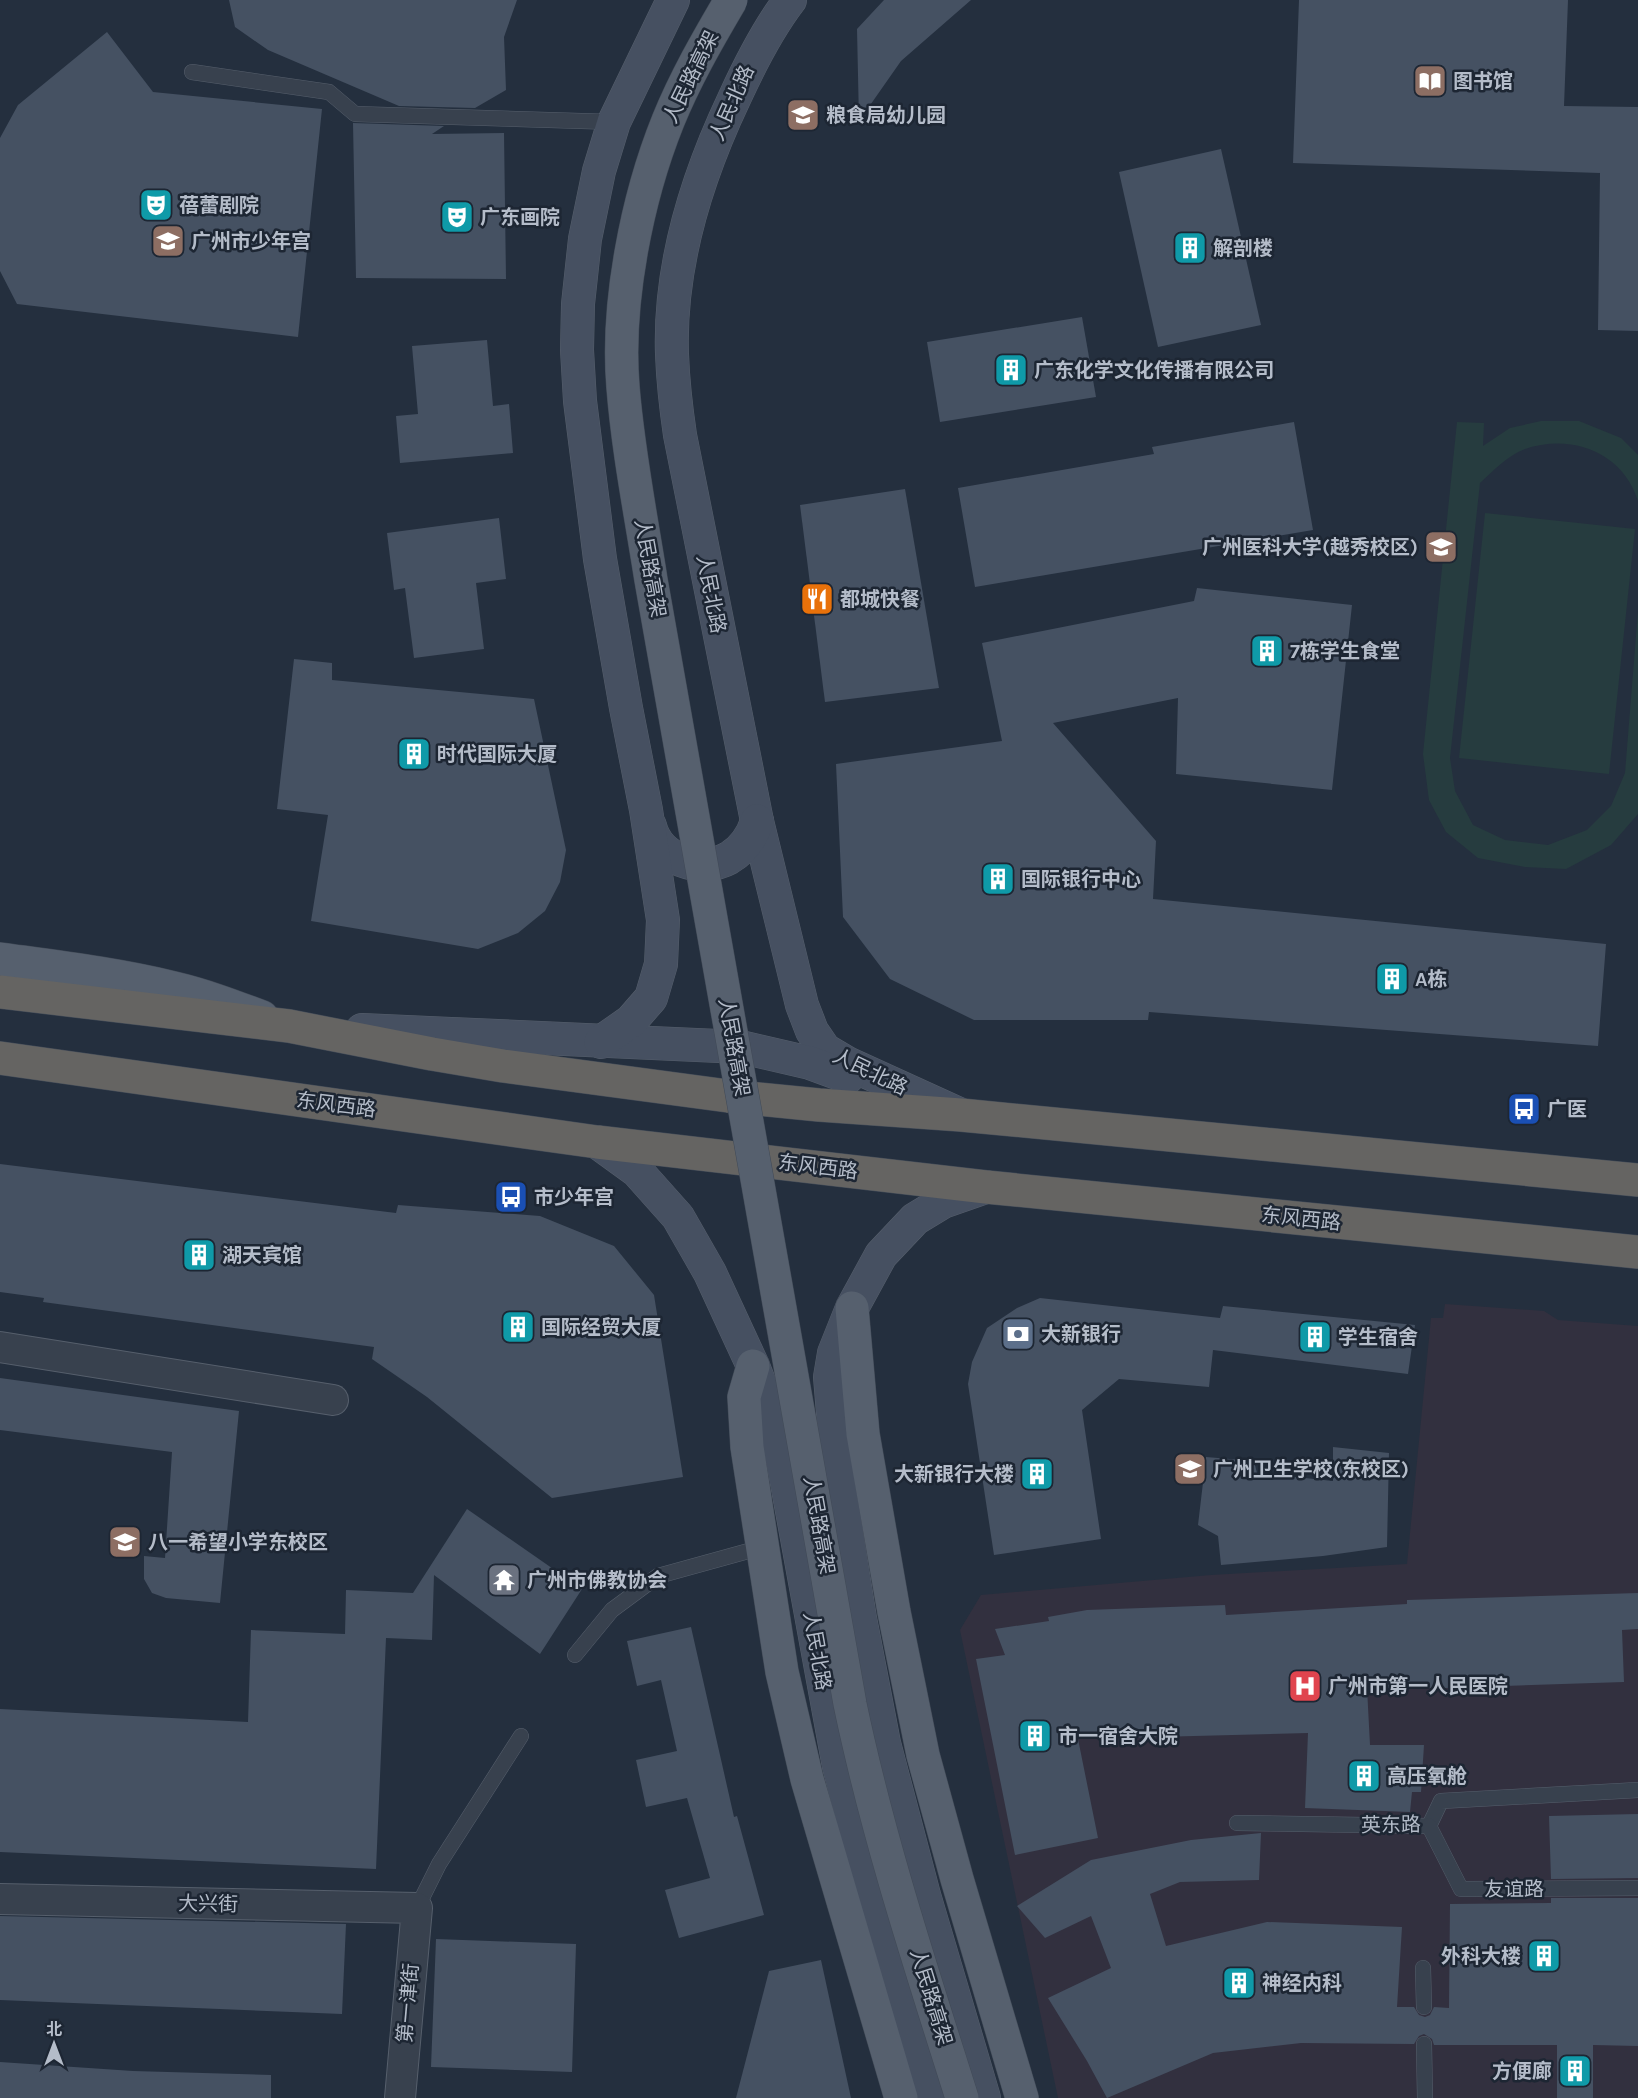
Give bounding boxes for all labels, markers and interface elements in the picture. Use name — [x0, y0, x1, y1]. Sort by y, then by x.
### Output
street label: 人民路高架 — [659, 27, 723, 127]
street label: 人民北路 — [705, 62, 759, 144]
library icon: 图书馆 — [1412, 63, 1448, 99]
place label: 图书馆 — [1453, 70, 1513, 93]
school or university icon: 粮食局幼儿园 — [785, 97, 821, 133]
place label: 粮食局幼儿园 — [826, 104, 946, 127]
theatre icon: 蓓蕾剧院 — [138, 187, 174, 223]
place label: 蓓蕾剧院 — [179, 194, 259, 217]
theatre icon: 广东画院 — [439, 199, 475, 235]
place label: 广东画院 — [480, 206, 560, 229]
school or university icon: 广州市少年宫 — [150, 223, 186, 259]
place label: 广州市少年宫 — [191, 230, 311, 253]
building icon: 解剖楼 — [1172, 230, 1208, 266]
place label: 解剖楼 — [1213, 237, 1273, 260]
building icon: 广东化学文化传播有限公司 — [993, 352, 1029, 388]
place label: 广东化学文化传播有限公司 — [1034, 359, 1274, 382]
street label: 人民路高架 — [630, 517, 670, 619]
school or university icon: 广州医科大学(越秀校区) — [1423, 529, 1459, 565]
place label: 广州医科大学(越秀校区) — [1202, 536, 1418, 559]
street label: 人民北路 — [692, 553, 730, 635]
restaurant icon: 都城快餐 — [799, 581, 835, 617]
place label: 都城快餐 — [840, 588, 920, 611]
building icon: 7栋学生食堂 — [1249, 633, 1285, 669]
place label: 7栋学生食堂 — [1290, 640, 1400, 663]
building icon: 时代国际大厦 — [396, 736, 432, 772]
place label: 时代国际大厦 — [437, 743, 557, 766]
building icon: 国际银行中心 — [980, 861, 1016, 897]
place label: 国际银行中心 — [1021, 868, 1141, 891]
building icon: A栋 — [1374, 961, 1410, 997]
place label: A栋 — [1415, 968, 1448, 991]
street label: 人民路高架 — [714, 996, 754, 1098]
street label: 人民北路 — [829, 1044, 911, 1100]
street label: 东风西路 — [295, 1089, 377, 1121]
bus stop icon: 广医 — [1506, 1091, 1542, 1127]
place label: 广医 — [1547, 1098, 1587, 1121]
street label: 东风西路 — [777, 1151, 859, 1183]
bus stop icon: 市少年宫 — [493, 1179, 529, 1215]
place label: 市少年宫 — [534, 1186, 614, 1209]
street label: 东风西路 — [1260, 1203, 1342, 1235]
building icon: 湖天宾馆 — [181, 1237, 217, 1273]
place label: 湖天宾馆 — [222, 1244, 302, 1267]
building icon: 国际经贸大厦 — [500, 1309, 536, 1345]
place label: 国际经贸大厦 — [541, 1316, 661, 1339]
bank icon: 大新银行 — [1000, 1316, 1036, 1352]
building icon: 学生宿舍 — [1297, 1319, 1333, 1355]
place label: 大新银行 — [1041, 1323, 1121, 1346]
place label: 学生宿舍 — [1338, 1326, 1418, 1349]
school or university icon: 广州卫生学校(东校区) — [1172, 1451, 1208, 1487]
building icon: 大新银行大楼 — [1019, 1456, 1055, 1492]
place label: 广州卫生学校(东校区) — [1213, 1458, 1409, 1481]
place label: 大新银行大楼 — [894, 1463, 1014, 1486]
street label: 人民路高架 — [799, 1474, 839, 1576]
school or university icon: 八一希望小学东校区 — [107, 1524, 143, 1560]
place label: 八一希望小学东校区 — [148, 1531, 328, 1554]
temple icon: 广州市佛教协会 — [486, 1562, 522, 1598]
place label: 广州市佛教协会 — [527, 1569, 667, 1592]
street label: 人民北路 — [799, 1610, 835, 1692]
hospital icon: 广州市第一人民医院 — [1287, 1668, 1323, 1704]
place label: 广州市第一人民医院 — [1328, 1675, 1508, 1698]
building icon: 市一宿舍大院 — [1017, 1718, 1053, 1754]
place label: 市一宿舍大院 — [1058, 1725, 1178, 1748]
building icon: 高压氧舱 — [1346, 1758, 1382, 1794]
place label: 高压氧舱 — [1387, 1765, 1467, 1788]
street label: 英东路 — [1361, 1813, 1421, 1837]
street label: 友谊路 — [1484, 1878, 1544, 1901]
street label: 大兴街 — [178, 1892, 238, 1916]
building icon: 外科大楼 — [1526, 1938, 1562, 1974]
place label: 外科大楼 — [1441, 1945, 1521, 1968]
street label: 人民路高架 — [905, 1946, 957, 2048]
street label: 第一津街 — [393, 1962, 423, 2044]
building icon: 神经内科 — [1221, 1965, 1257, 2001]
place label: 神经内科 — [1262, 1972, 1342, 1995]
north arrow — [24, 2014, 84, 2074]
text: 北 — [46, 2020, 62, 2039]
building icon: 方便廊 — [1557, 2053, 1593, 2089]
place label: 方便廊 — [1492, 2060, 1552, 2083]

